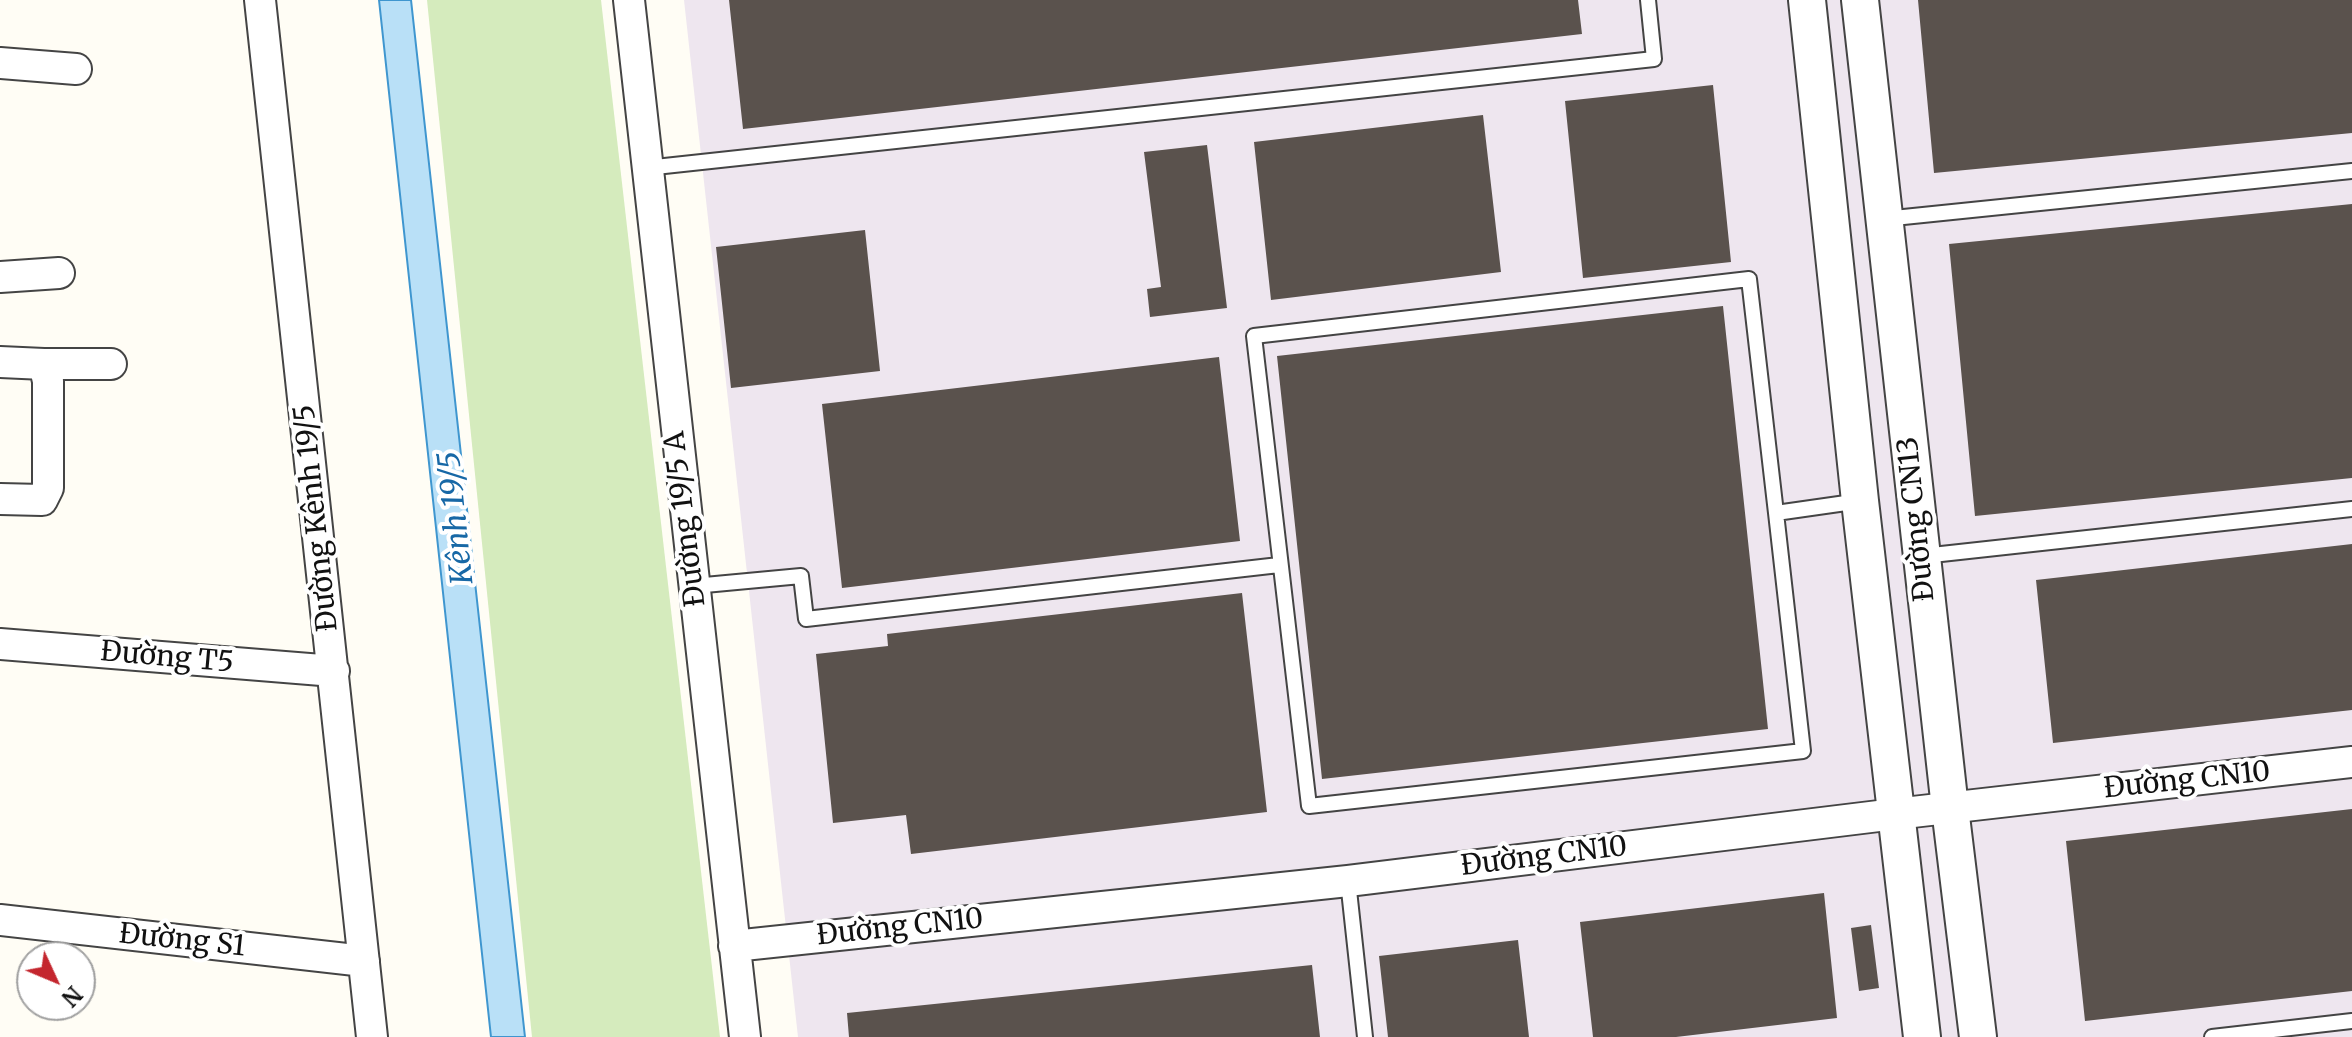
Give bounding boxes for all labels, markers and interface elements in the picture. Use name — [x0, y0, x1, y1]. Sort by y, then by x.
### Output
street label: Đường Kênh 19/5 — [288, 403, 346, 633]
street label: Đường 19/5 A — [659, 429, 713, 609]
street label: Đường CN13 — [1892, 435, 1942, 603]
water label: Kênh 19/5 — [432, 450, 482, 586]
street label: Đường T5 — [99, 635, 235, 681]
street label: Đường CN10 — [2102, 756, 2272, 806]
street label: Đường CN10 — [1459, 830, 1629, 884]
street label: Đường CN10 — [815, 903, 985, 953]
street label: Đường S1 — [117, 918, 247, 964]
north arrow — [16, 941, 96, 1021]
text: N — [56, 980, 88, 1012]

